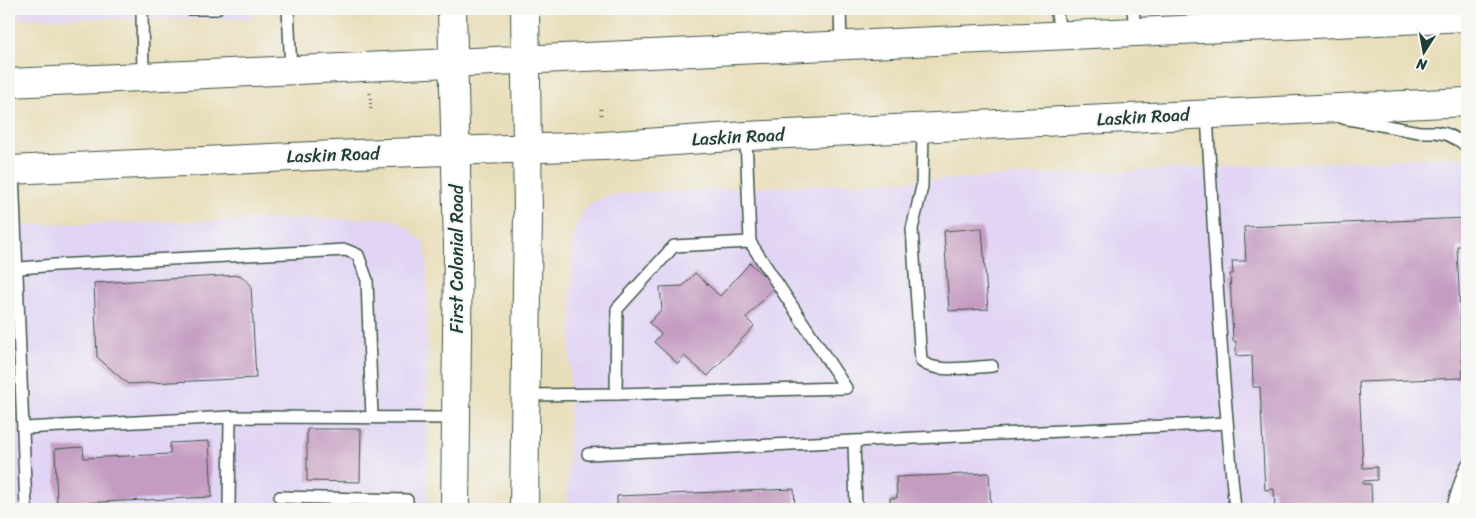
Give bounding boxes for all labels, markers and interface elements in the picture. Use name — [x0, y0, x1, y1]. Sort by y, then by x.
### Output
north arrow — [1398, 28, 1448, 78]
text: N — [1414, 51, 1430, 78]
street label: Laskin Road — [1096, 99, 1192, 135]
street label: Laskin Road — [691, 119, 787, 155]
street label: Laskin Road — [286, 137, 382, 173]
street label: First Colonial Road — [441, 183, 473, 333]

